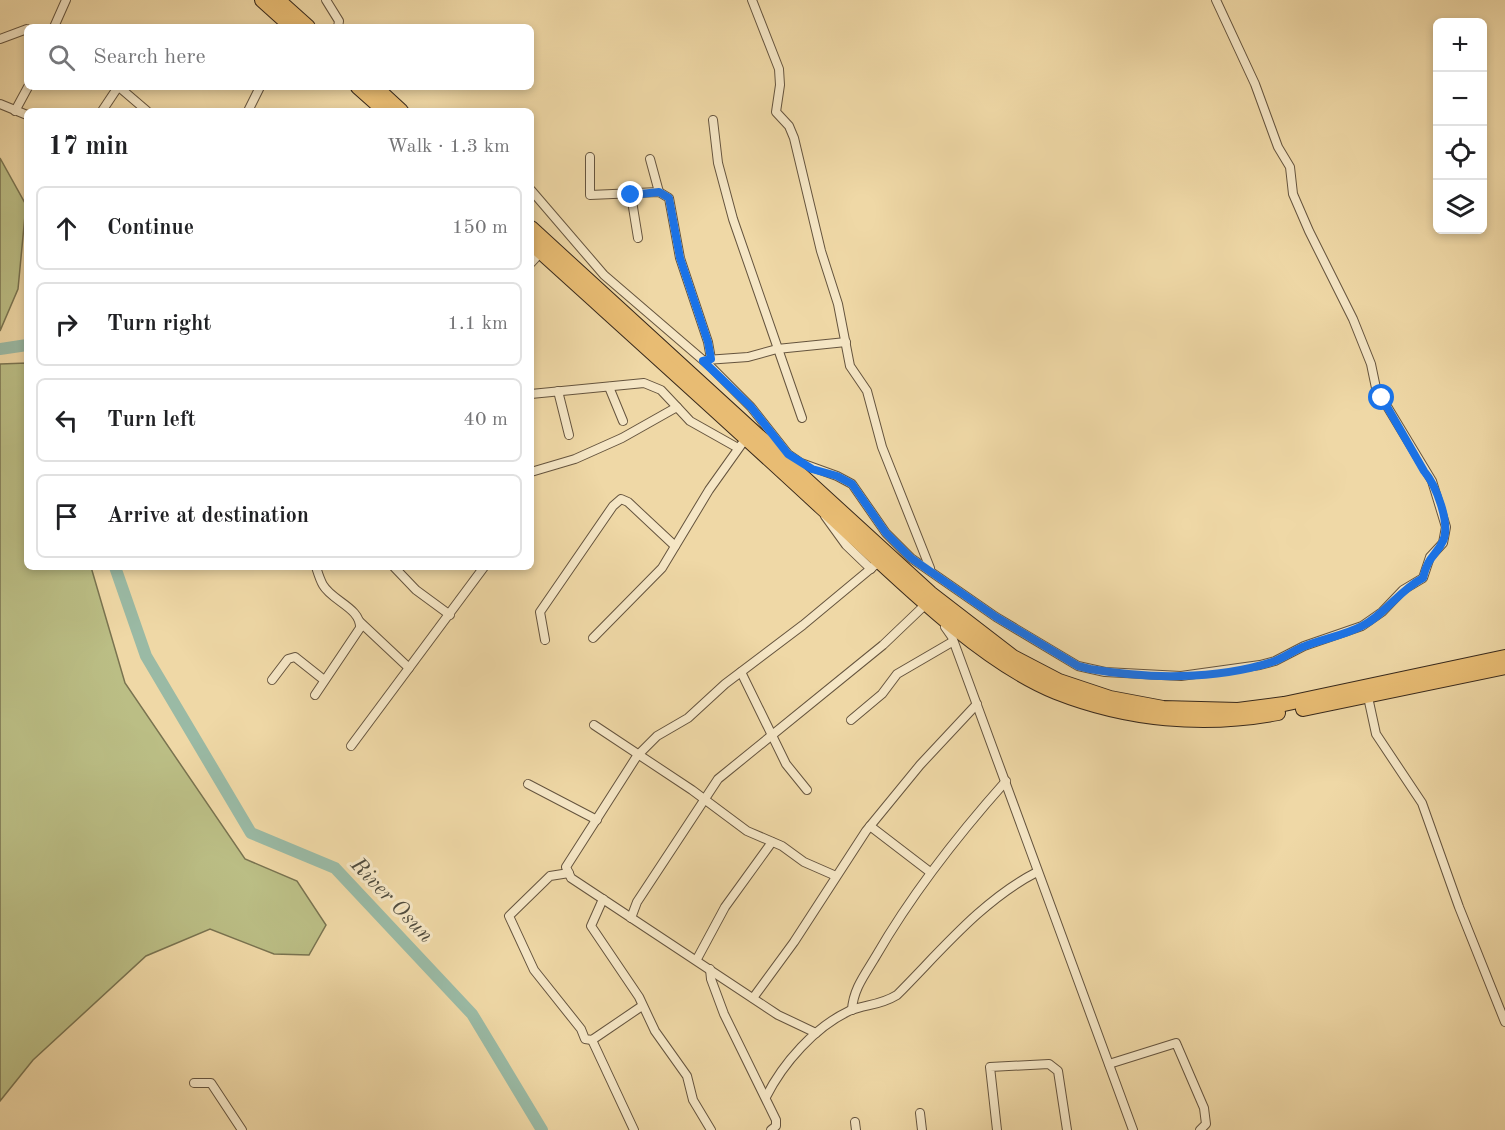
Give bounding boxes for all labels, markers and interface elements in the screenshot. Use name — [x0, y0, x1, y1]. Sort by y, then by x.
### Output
map controls — [1433, 18, 1487, 234]
button: + — [1433, 18, 1487, 72]
search box — [24, 24, 534, 90]
icon: search — [45, 41, 78, 74]
text: Search here — [93, 46, 206, 68]
button: − — [1433, 72, 1487, 126]
button: locate — [1433, 126, 1487, 180]
text: 17 min — [48, 134, 128, 160]
text: Walk · 1.3 km — [387, 137, 510, 157]
button: layers — [1433, 180, 1487, 234]
route end — [617, 181, 643, 207]
icon: ahead — [50, 212, 83, 245]
text: Continue — [107, 217, 194, 239]
text: 150 m — [452, 218, 508, 238]
icon: right — [50, 308, 83, 341]
text: Turn right — [107, 313, 211, 335]
text: 1.1 km — [447, 314, 508, 334]
route start — [1368, 384, 1394, 410]
icon: left — [50, 404, 83, 437]
text: Turn left — [107, 409, 196, 431]
text: 40 m — [463, 410, 508, 430]
icon: arrive — [50, 500, 83, 533]
text: Arrive at destination — [107, 505, 309, 527]
water label: River Osun — [345, 853, 437, 947]

